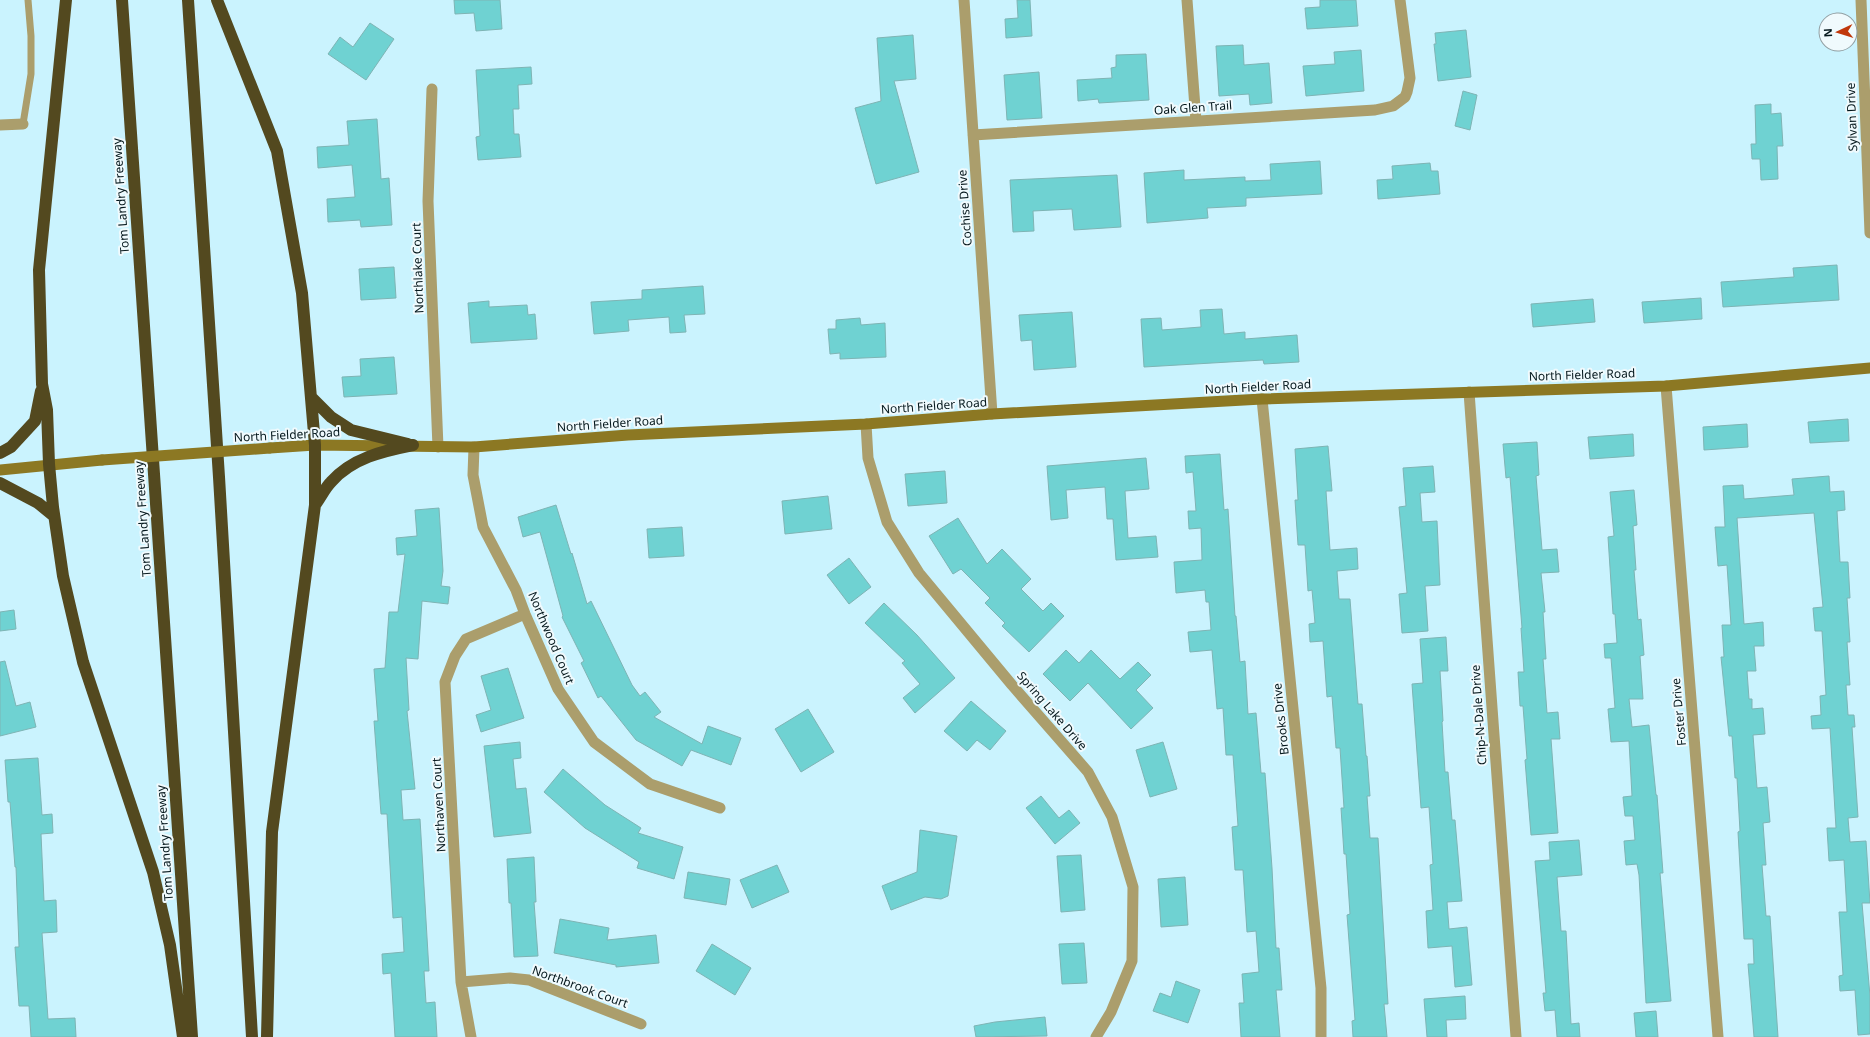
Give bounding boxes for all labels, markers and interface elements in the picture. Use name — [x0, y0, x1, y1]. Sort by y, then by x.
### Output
north arrow — [1818, 12, 1858, 52]
text: N — [1820, 28, 1835, 38]
street label: Sylvan Drive — [1842, 82, 1861, 152]
street label: Oak Glen Trail — [1153, 96, 1233, 119]
street label: Tom Landry Freeway — [108, 137, 133, 254]
street label: Cochise Drive — [953, 169, 976, 247]
street label: Northlake Court — [407, 222, 428, 314]
street label: North Fielder Road — [1528, 364, 1635, 385]
street label: North Fielder Road — [1204, 375, 1312, 398]
street label: North Fielder Road — [880, 393, 988, 418]
street label: North Fielder Road — [556, 411, 664, 436]
street label: North Fielder Road — [233, 423, 341, 446]
street label: Tom Landry Freeway — [130, 460, 155, 577]
street label: Northwood Court — [524, 589, 579, 687]
street label: Chip-N-Dale Drive — [1467, 664, 1490, 766]
street label: Spring Lake Drive — [1014, 668, 1091, 754]
street label: Foster Drive — [1667, 677, 1690, 747]
street label: Brooks Drive — [1268, 682, 1293, 756]
street label: Northaven Court — [427, 757, 449, 853]
street label: Tom Landry Freeway — [152, 784, 177, 901]
street label: Northbrook Court — [530, 961, 631, 1012]

